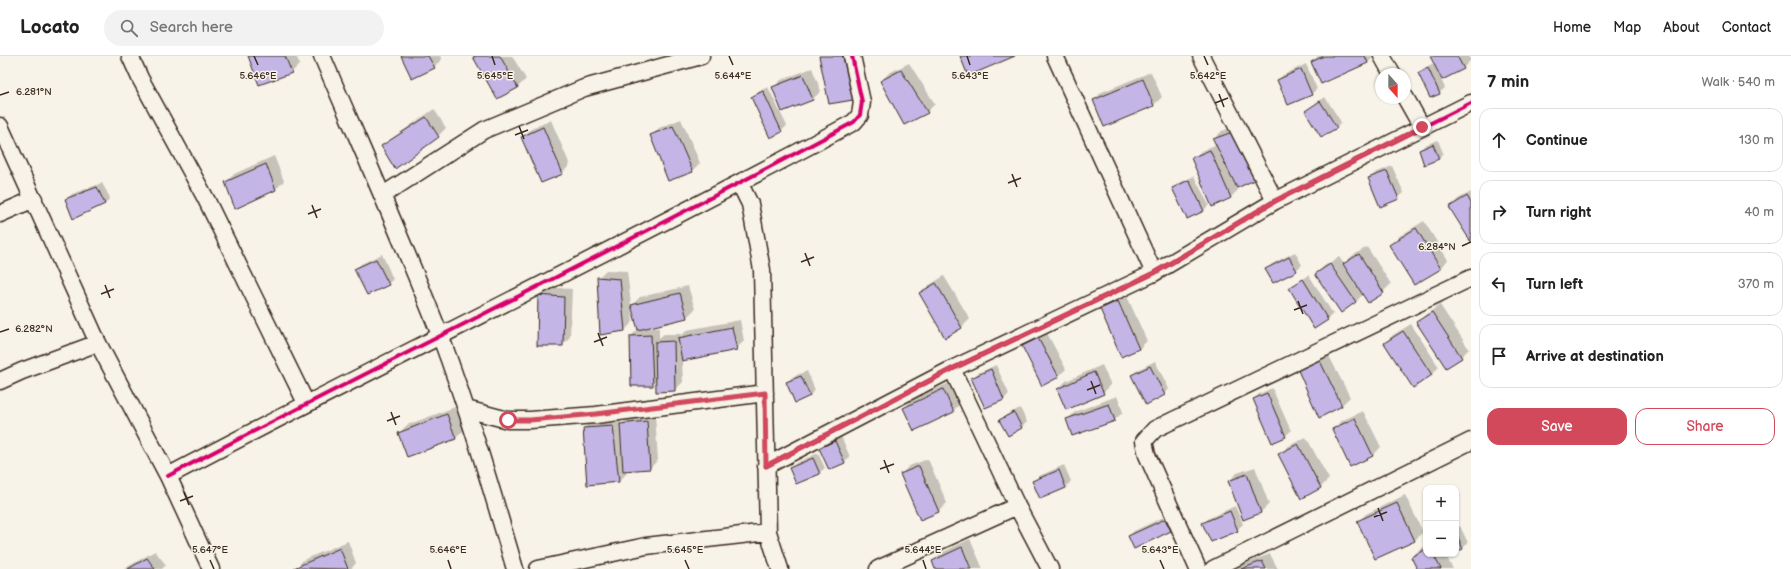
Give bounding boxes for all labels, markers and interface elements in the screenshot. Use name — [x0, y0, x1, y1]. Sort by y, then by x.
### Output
search box — [104, 10, 384, 46]
text: Locato — [20, 16, 80, 39]
icon: search — [118, 17, 140, 39]
text: Search here — [150, 18, 233, 37]
text: Home — [1553, 19, 1591, 36]
text: Map — [1613, 19, 1641, 36]
text: About — [1663, 19, 1700, 36]
text: Contact — [1722, 19, 1771, 36]
north arrow — [1375, 68, 1411, 104]
text: 5.646°E — [240, 70, 277, 82]
text: 5.645°E — [477, 70, 514, 82]
text: 5.644°E — [715, 70, 752, 82]
text: 5.643°E — [951, 70, 989, 82]
text: 5.642°E — [1190, 70, 1227, 82]
text: 7 min — [1487, 72, 1529, 92]
text: Walk · 540 m — [1701, 74, 1775, 90]
text: 6.281°N — [16, 86, 52, 98]
route end — [1413, 118, 1431, 136]
icon: ahead — [1488, 129, 1510, 151]
text: Continue — [1526, 131, 1588, 150]
text: 130 m — [1739, 132, 1774, 148]
icon: right — [1488, 201, 1510, 223]
text: Turn right — [1526, 203, 1591, 222]
text: 40 m — [1744, 204, 1774, 220]
text: 6.284°N — [1418, 241, 1456, 253]
icon: left — [1488, 273, 1510, 295]
text: Turn left — [1526, 275, 1583, 294]
text: 370 m — [1738, 276, 1774, 292]
text: 6.282°N — [15, 323, 53, 335]
icon: arrive — [1488, 345, 1510, 367]
text: Arrive at destination — [1526, 347, 1664, 366]
button: Save — [1487, 408, 1627, 445]
button: Share — [1635, 408, 1775, 445]
route start — [499, 411, 517, 429]
map controls — [1423, 485, 1459, 557]
button: + — [1423, 485, 1459, 521]
button: − — [1423, 521, 1459, 557]
text: 5.647°E — [192, 544, 228, 556]
text: 5.646°E — [430, 544, 467, 556]
text: 5.645°E — [667, 544, 704, 556]
text: 5.644°E — [905, 544, 942, 556]
text: 5.643°E — [1141, 544, 1179, 556]

